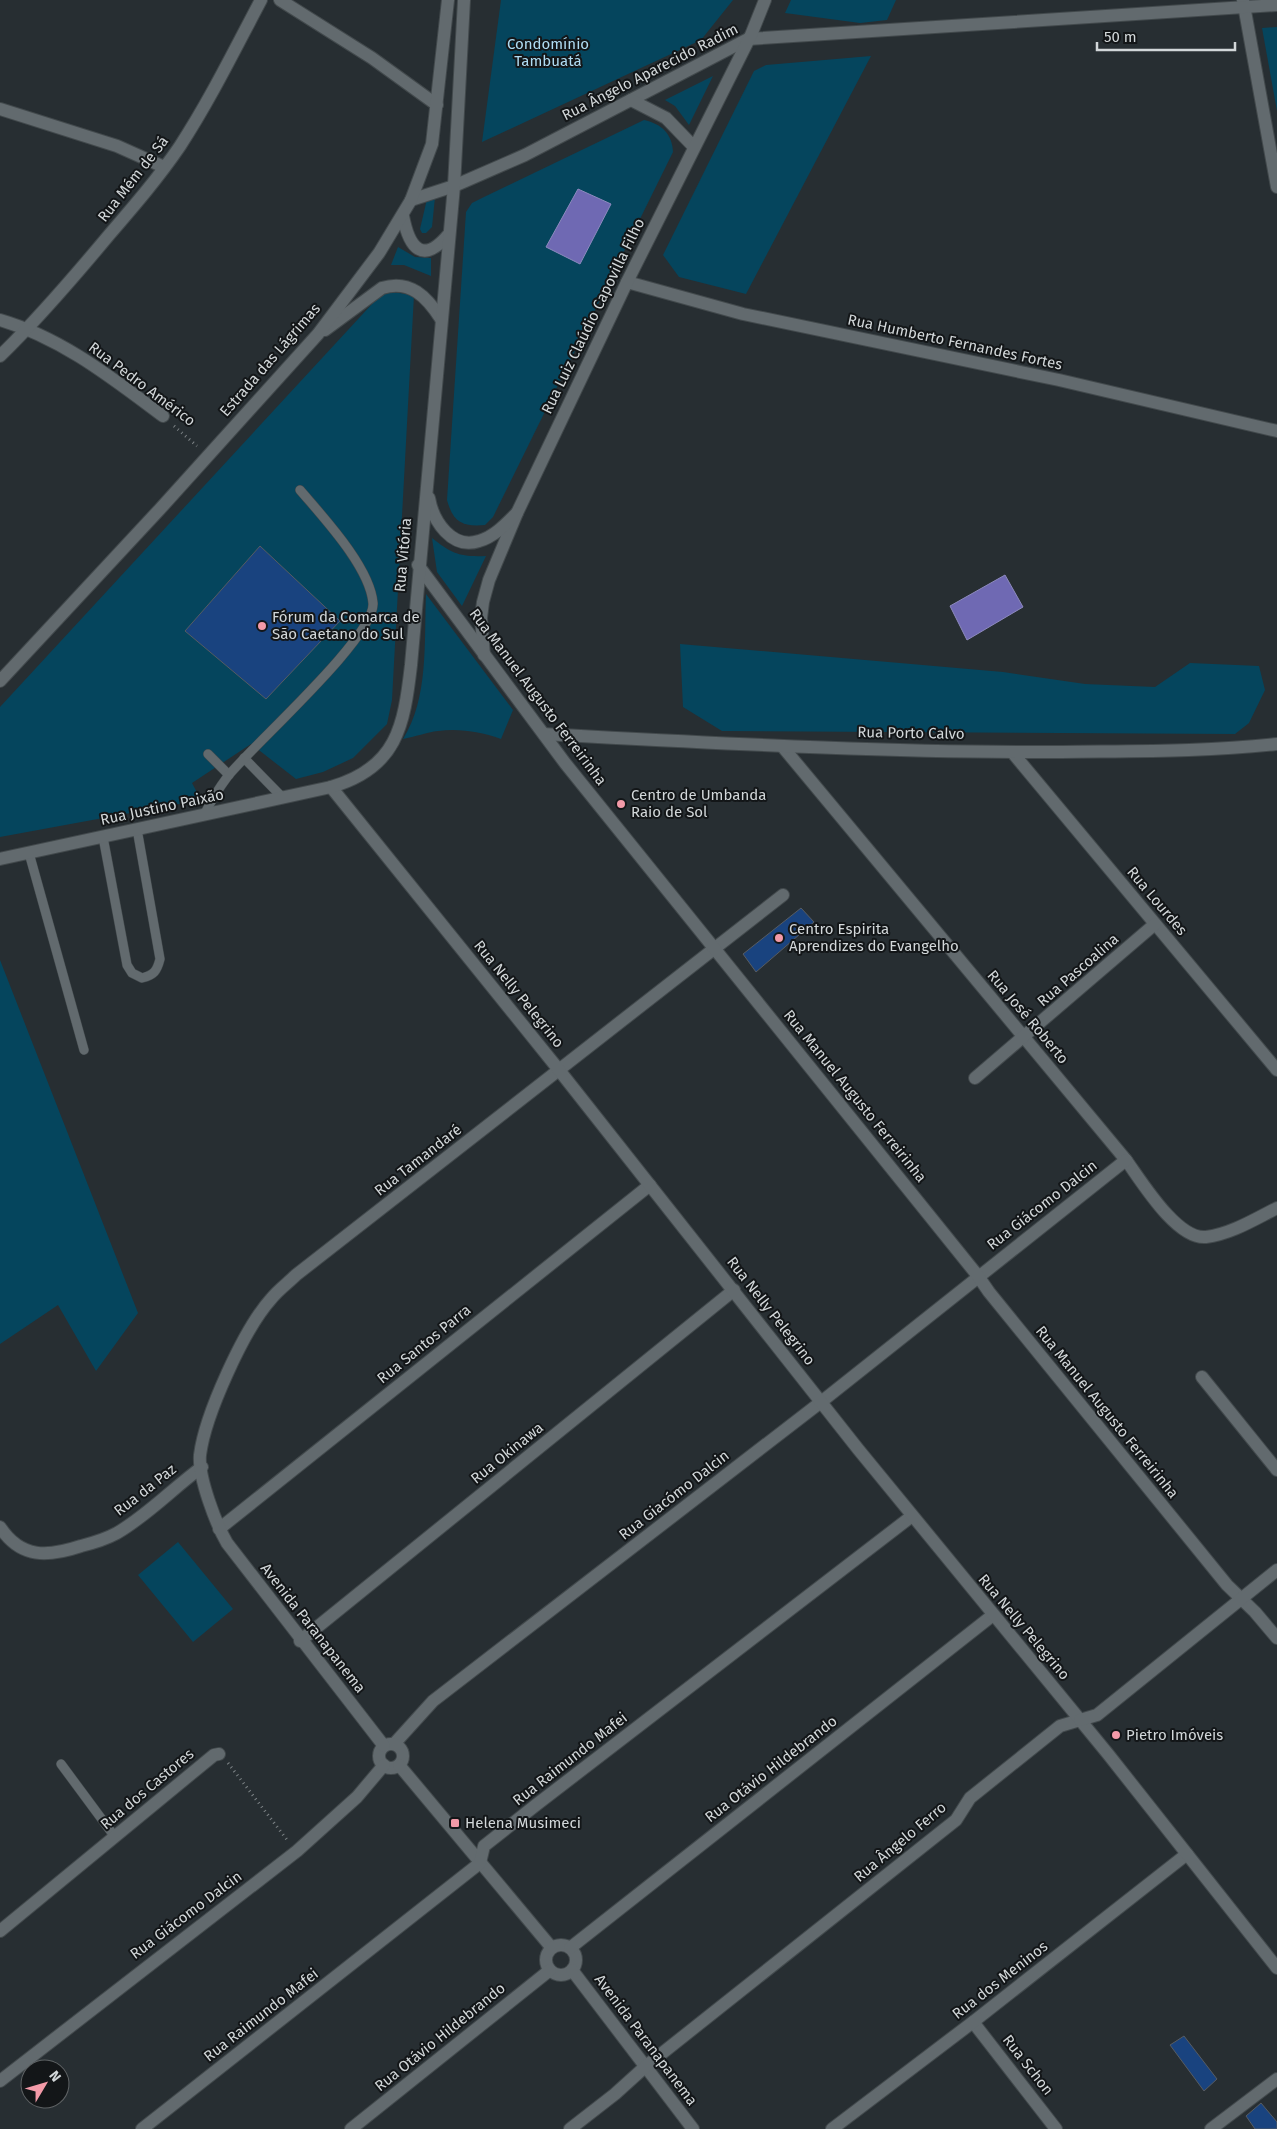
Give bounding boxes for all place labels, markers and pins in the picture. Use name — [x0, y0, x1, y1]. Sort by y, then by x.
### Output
place label: Fórum da Comarca de São Caetano do Sul — [272, 608, 420, 643]
marker: Fórum da Comarca de São Caetano do Sul — [256, 620, 268, 632]
place label: Centro de Umbanda Raio de Sol — [631, 786, 766, 821]
marker: Centro de Umbanda Raio de Sol — [615, 798, 627, 810]
place label: Centro Espirita Aprendizes do Evangelho — [789, 920, 959, 955]
marker: Centro Espirita Aprendizes do Evangelho — [773, 932, 785, 944]
place label: Pietro Imóveis — [1126, 1726, 1223, 1744]
marker: Pietro Imóveis — [1110, 1729, 1122, 1741]
place label: Helena Musimeci — [465, 1814, 581, 1832]
marker: Helena Musimeci — [449, 1817, 461, 1829]

